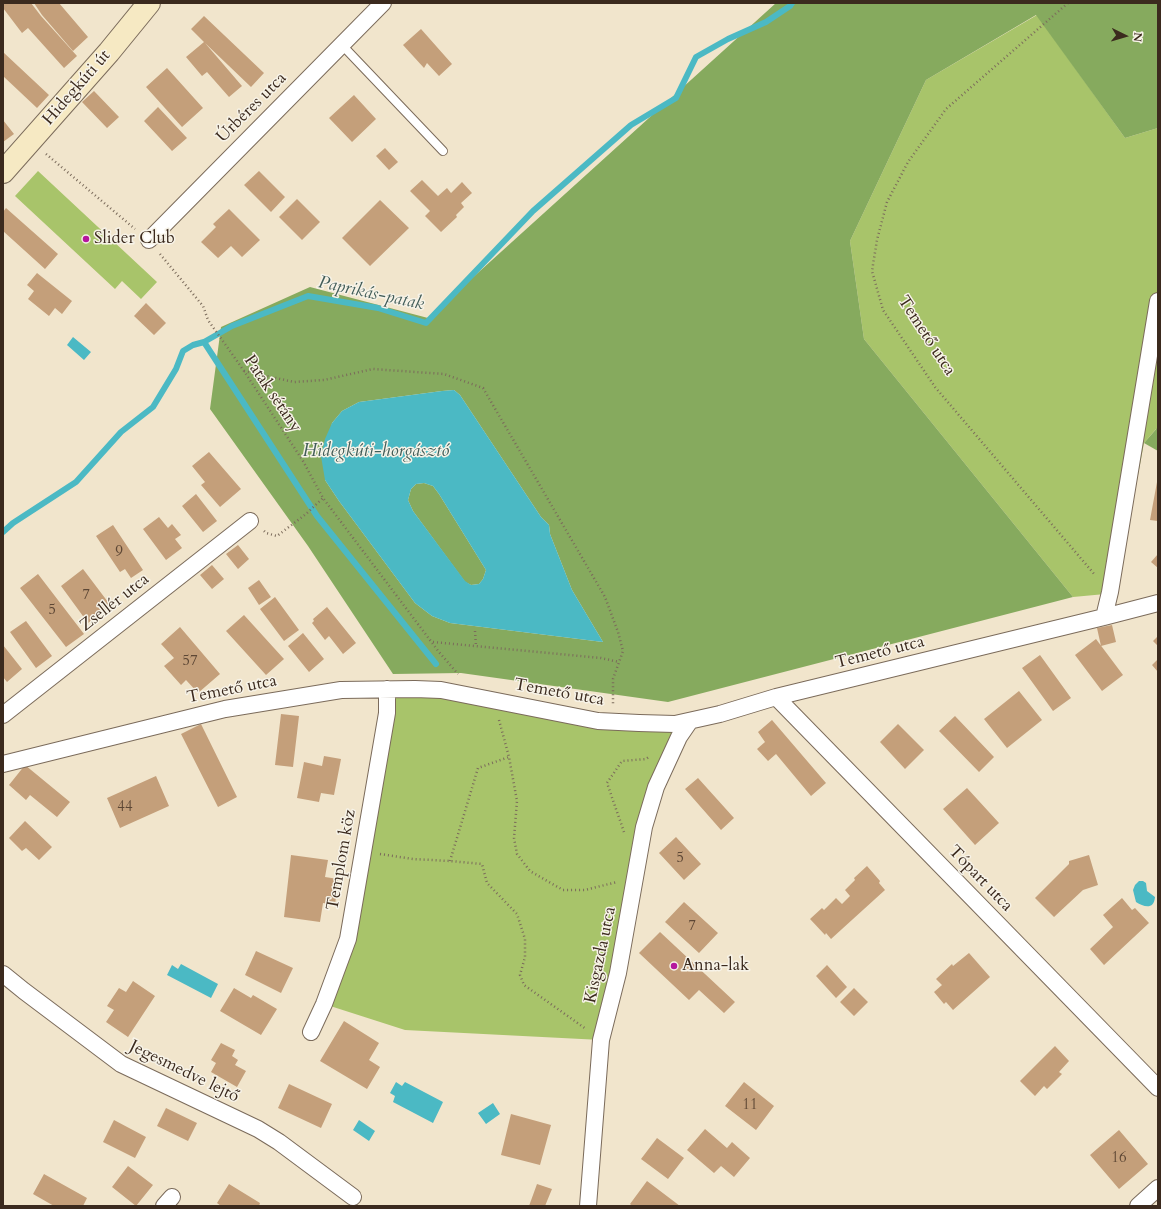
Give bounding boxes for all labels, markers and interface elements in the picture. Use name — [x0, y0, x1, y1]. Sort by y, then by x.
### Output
north arrow — [1105, 16, 1145, 56]
text: N — [1130, 32, 1145, 42]
street label: Hidegkúti út — [39, 46, 115, 130]
street label: Úrbéres utca — [213, 69, 291, 147]
place label: Slider Club — [94, 229, 175, 249]
marker: Slider Club — [81, 234, 91, 244]
water label: Paprikás-patak — [316, 272, 426, 316]
street label: Temető utca — [893, 292, 959, 380]
street label: Patak sétány — [239, 352, 305, 436]
water label: Hidegkúti-horgásztó — [303, 441, 449, 463]
house number: 9 — [115, 544, 123, 562]
street label: Zsellér utca — [76, 570, 154, 636]
house number: 7 — [82, 587, 90, 605]
house number: 5 — [48, 602, 56, 620]
street label: Temető utca — [833, 632, 927, 674]
house number: 57 — [182, 653, 198, 671]
street label: Temető utca — [185, 671, 279, 709]
street label: Temető utca — [512, 675, 606, 711]
house number: 44 — [117, 799, 133, 817]
street label: Templom köz — [323, 808, 361, 912]
street label: Tópart utca — [943, 842, 1017, 916]
house number: 5 — [676, 850, 684, 868]
street label: Kisgazda utca — [581, 905, 621, 1005]
house number: 7 — [688, 918, 696, 936]
place label: Anna-lak — [682, 956, 749, 976]
marker: Anna-lak — [669, 961, 679, 971]
street label: Jegesmedve lejtő — [126, 1037, 242, 1107]
house number: 11 — [742, 1097, 758, 1115]
house number: 16 — [1111, 1150, 1127, 1168]

